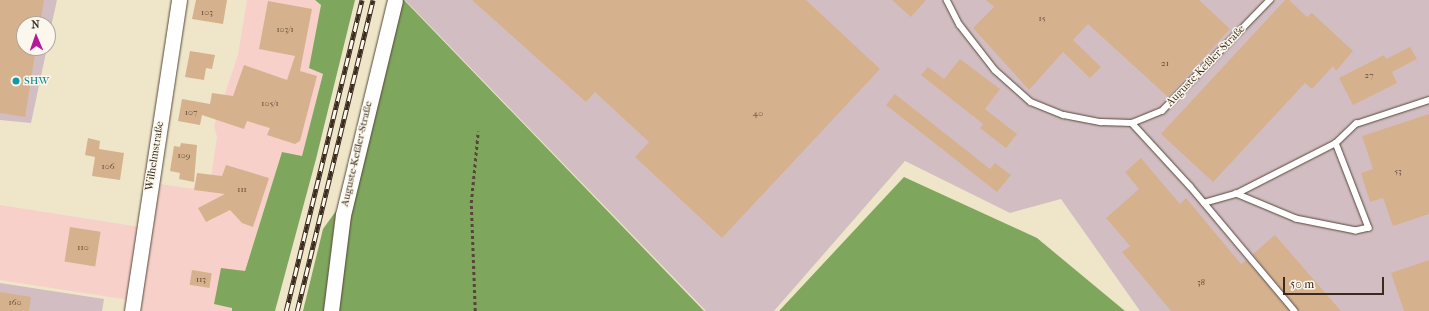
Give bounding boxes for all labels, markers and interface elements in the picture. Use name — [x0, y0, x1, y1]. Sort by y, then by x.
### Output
house number: 103 — [201, 7, 213, 17]
house number: 15 — [1038, 13, 1046, 23]
north arrow — [16, 16, 56, 56]
text: N — [31, 18, 40, 31]
street label: Auguste-Keßler-Straße — [1164, 23, 1248, 109]
house number: 103/1 — [276, 24, 294, 34]
house number: 21 — [1161, 58, 1169, 68]
house number: 27 — [1365, 70, 1373, 80]
place label: SHW — [24, 74, 49, 88]
marker: SHW — [11, 76, 21, 86]
house number: 105/1 — [261, 98, 279, 108]
street label: Auguste-Keßler-Straße — [338, 100, 376, 208]
house number: 107 — [185, 107, 197, 117]
house number: 40 — [753, 108, 763, 118]
street label: Wilhelmstraße — [143, 120, 167, 192]
house number: 109 — [178, 150, 190, 160]
house number: 106 — [102, 161, 114, 171]
house number: 53 — [1394, 166, 1402, 176]
house number: 111 — [237, 184, 247, 194]
house number: 110 — [77, 242, 89, 252]
scale bar — [1285, 269, 1386, 295]
house number: 113 — [196, 274, 206, 284]
house number: 38 — [1197, 277, 1205, 287]
text: 50 m — [1290, 277, 1314, 291]
house number: 160 — [8, 297, 22, 307]

